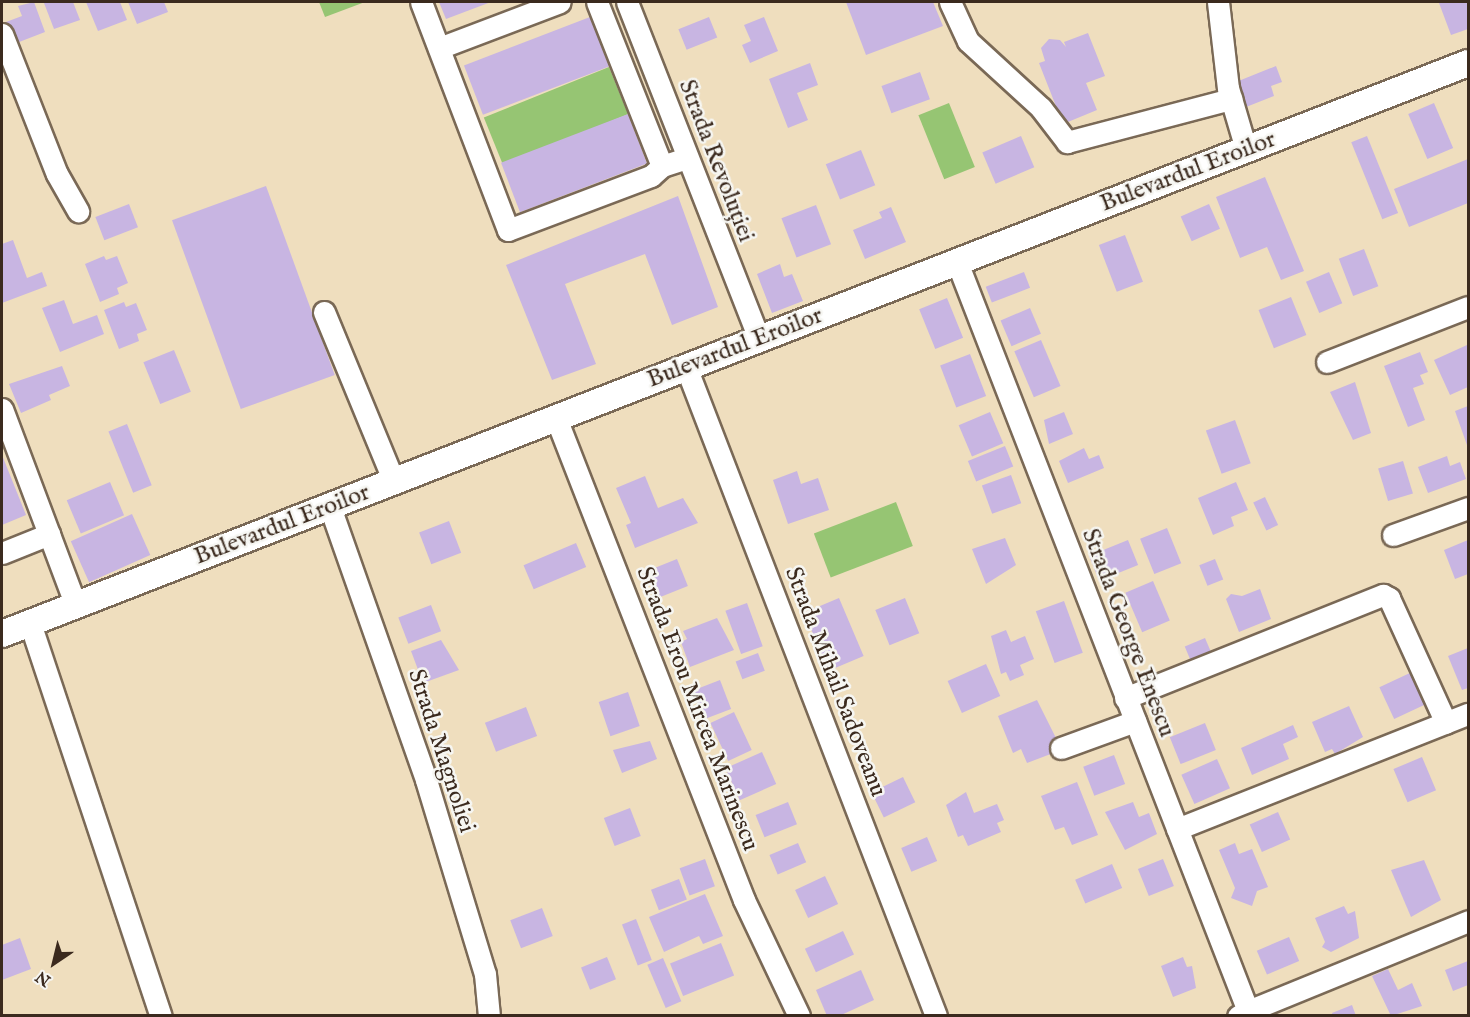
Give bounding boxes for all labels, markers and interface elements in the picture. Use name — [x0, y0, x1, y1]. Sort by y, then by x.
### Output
street label: Strada Revoluției — [672, 76, 760, 246]
street label: Bulevardul Eroilor — [1096, 125, 1280, 219]
street label: Bulevardul Eroilor — [643, 301, 827, 395]
street label: Bulevardul Eroilor — [190, 478, 374, 572]
street label: Strada George Enescu — [1075, 525, 1181, 741]
street label: Strada Erou Mircea Marinescu — [629, 563, 765, 855]
street label: Strada Mihail Sadoveanu — [778, 563, 892, 801]
street label: Strada Magnoliei — [401, 666, 481, 836]
north arrow — [24, 933, 84, 993]
text: N — [32, 966, 55, 990]

